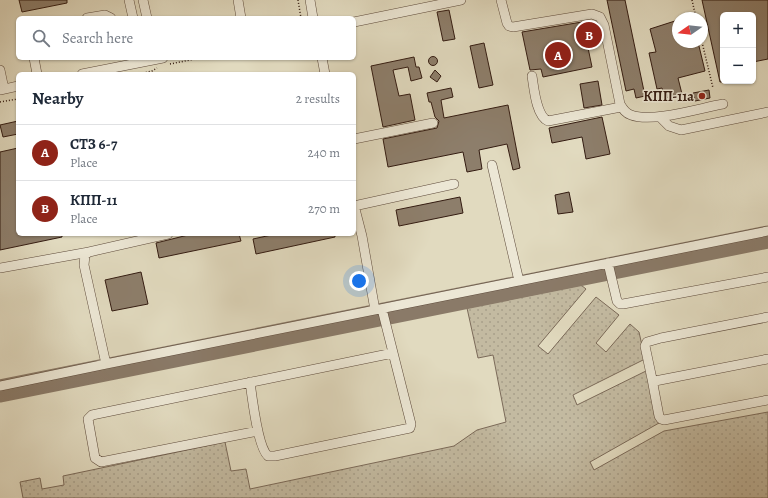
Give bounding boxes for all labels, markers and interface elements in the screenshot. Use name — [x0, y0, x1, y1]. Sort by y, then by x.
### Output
north arrow — [672, 12, 708, 48]
map controls — [720, 12, 756, 84]
button: + — [720, 12, 756, 48]
search box — [16, 16, 356, 60]
pin: B — [576, 20, 602, 50]
icon: search — [30, 27, 52, 49]
text: Search here — [62, 28, 133, 48]
pin: A — [545, 40, 571, 70]
button: − — [720, 48, 756, 84]
text: Nearby — [32, 87, 83, 110]
place label: КПП-11а — [643, 87, 694, 106]
text: 2 results — [296, 90, 340, 107]
marker: КПП-11а — [697, 91, 707, 101]
text: СТЗ 6-7 — [70, 134, 117, 154]
text: A — [41, 144, 49, 161]
text: 240 m — [308, 144, 340, 161]
text: Place — [70, 154, 98, 171]
text: КПП-11 — [70, 190, 117, 210]
text: B — [41, 200, 49, 217]
text: 270 m — [308, 200, 340, 217]
text: Place — [70, 210, 98, 227]
your location — [349, 271, 369, 291]

